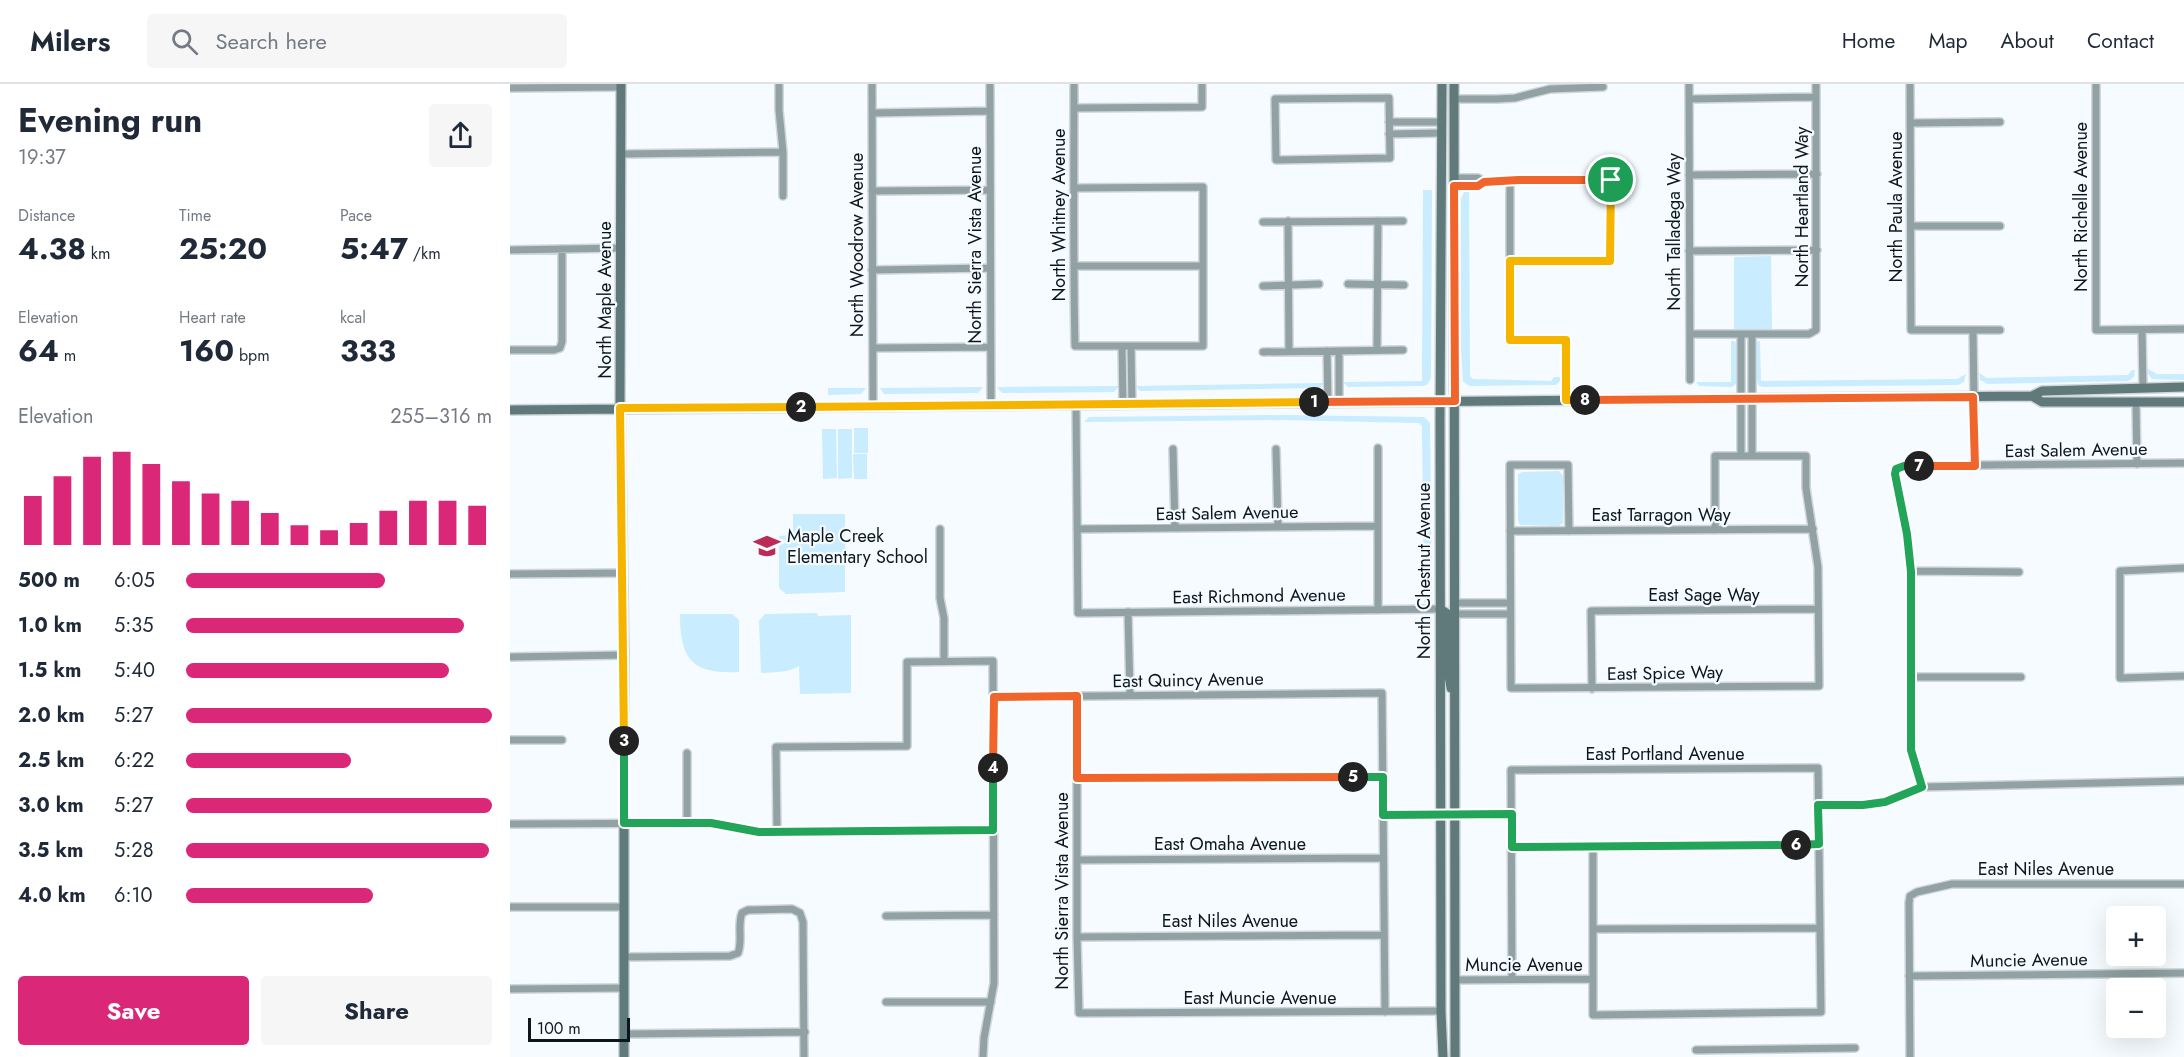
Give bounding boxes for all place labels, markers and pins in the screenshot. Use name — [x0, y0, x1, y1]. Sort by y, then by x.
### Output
pin — [1585, 154, 1636, 205]
pin: 8 — [1570, 385, 1600, 415]
pin: 1 — [1299, 387, 1329, 417]
pin: 2 — [786, 392, 816, 422]
pin: 7 — [1904, 451, 1934, 481]
place label: Maple Creek Elementary School — [787, 523, 928, 570]
school or university icon: Maple Creek Elementary School — [752, 531, 782, 561]
pin: 3 — [609, 726, 639, 756]
pin: 4 — [978, 753, 1008, 783]
pin: 5 — [1338, 762, 1368, 792]
pin: 6 — [1781, 830, 1811, 860]

